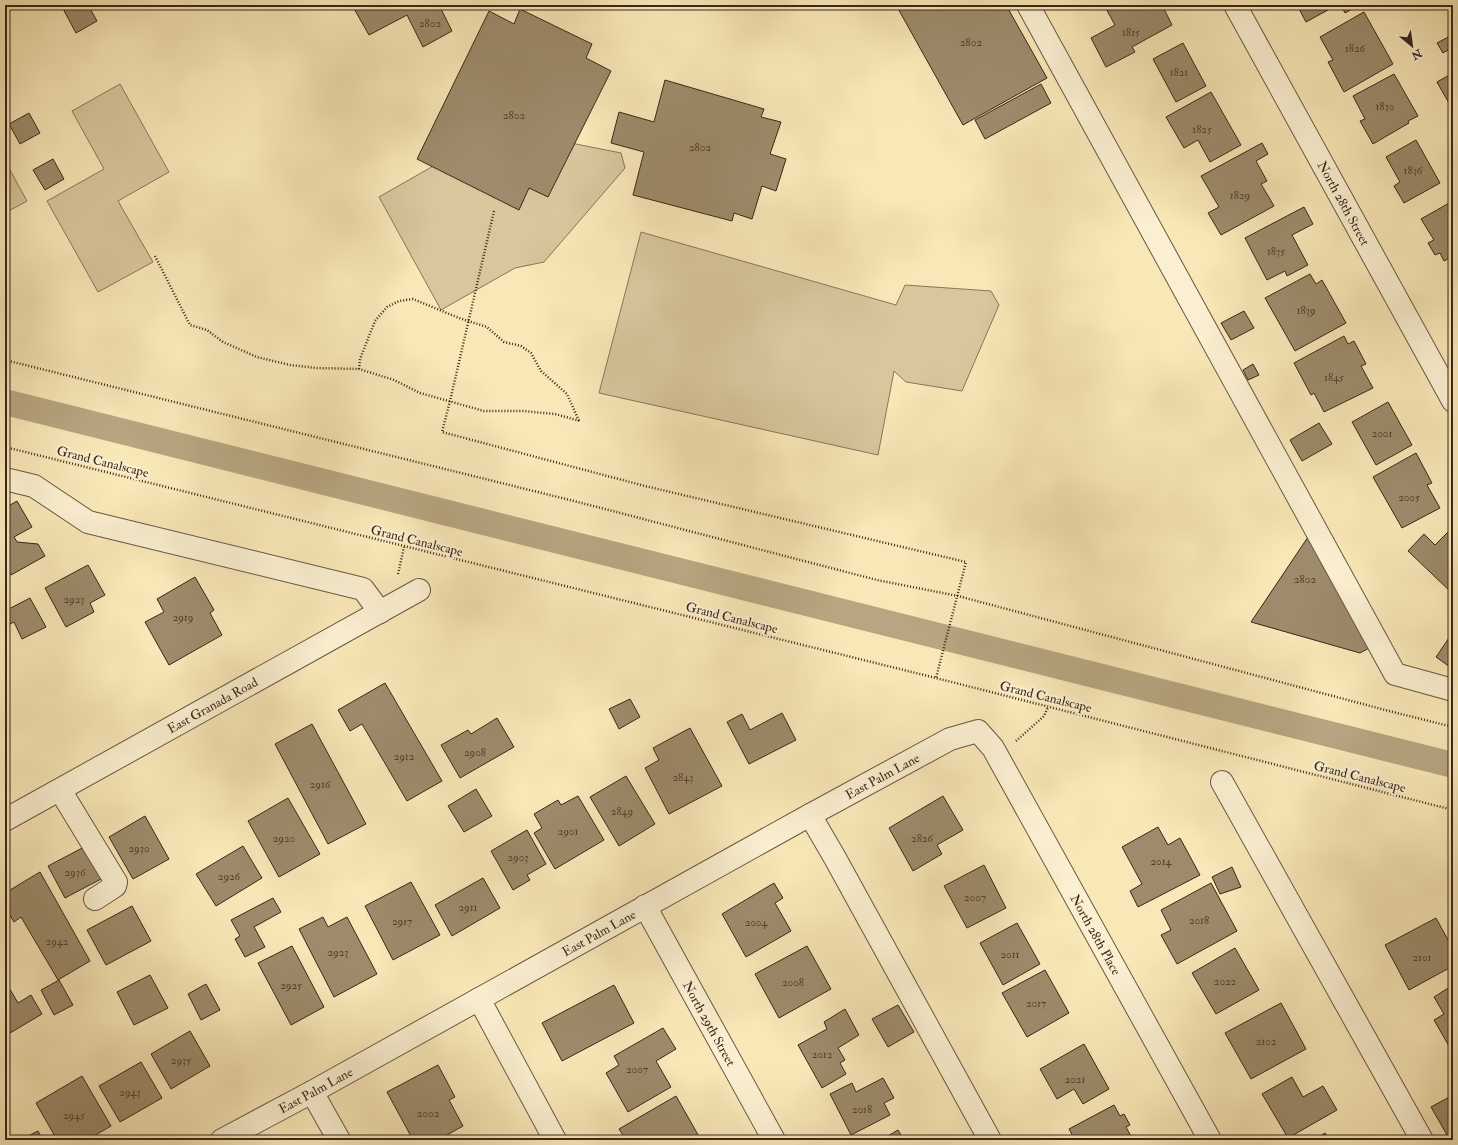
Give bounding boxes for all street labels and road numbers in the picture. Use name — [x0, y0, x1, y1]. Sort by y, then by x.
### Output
street label: North 28th Street — [1313, 158, 1373, 249]
street label: Grand Canalscape — [55, 443, 151, 482]
street label: Grand Canalscape — [369, 522, 465, 561]
street label: Grand Canalscape — [684, 599, 780, 638]
street label: East Granada Road — [165, 674, 261, 737]
street label: Grand Canalscape — [998, 678, 1094, 717]
street label: East Palm Lane — [843, 750, 923, 803]
street label: Grand Canalscape — [1312, 758, 1408, 797]
street label: North 28th Place — [1067, 892, 1124, 979]
street label: East Palm Lane — [559, 906, 639, 960]
street label: North 29th Street — [679, 979, 739, 1069]
street label: East Palm Lane — [276, 1064, 356, 1117]

